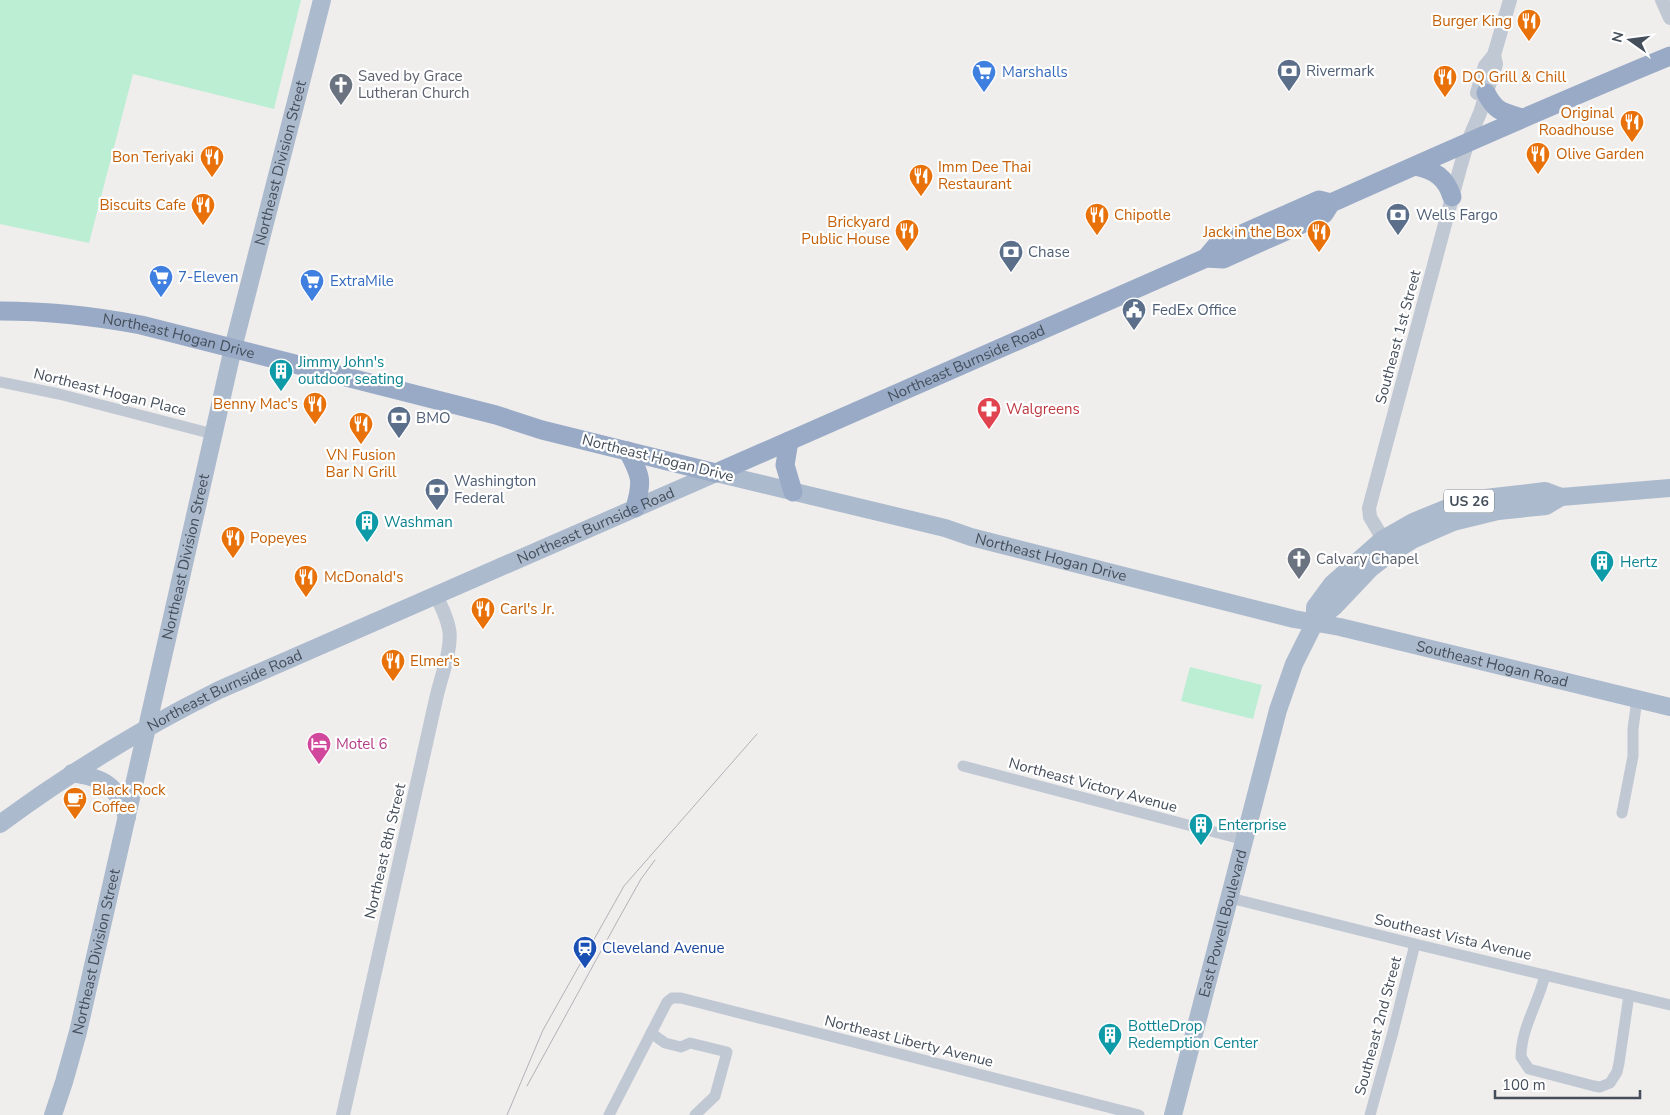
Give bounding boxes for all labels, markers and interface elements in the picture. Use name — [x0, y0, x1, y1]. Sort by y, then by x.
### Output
restaurant icon: Burger King — [1516, 8, 1542, 42]
place label: Burger King — [1432, 11, 1512, 31]
north arrow — [1605, 15, 1655, 65]
text: N — [1607, 30, 1628, 44]
bank icon: Rivermark — [1276, 58, 1302, 92]
supermarket icon: Marshalls — [971, 59, 997, 93]
place label: Rivermark — [1306, 61, 1375, 81]
place label: Marshalls — [1002, 62, 1068, 82]
restaurant icon: DQ Grill & Chill — [1432, 64, 1458, 98]
place label: Saved by Grace Lutheran Church — [358, 66, 470, 103]
place label: DQ Grill & Chill — [1462, 67, 1567, 87]
church icon: Saved by Grace Lutheran Church — [328, 72, 354, 106]
street label: Northeast Division Street — [250, 78, 311, 248]
place label: Original Roadhouse — [1539, 103, 1615, 140]
restaurant icon: Original Roadhouse — [1619, 109, 1645, 143]
restaurant icon: Olive Garden — [1525, 141, 1551, 175]
restaurant icon: Bon Teriyaki — [199, 144, 225, 178]
place label: Olive Garden — [1556, 144, 1644, 164]
place label: Bon Teriyaki — [112, 147, 194, 167]
place label: Imm Dee Thai Restaurant — [938, 157, 1031, 194]
restaurant icon: Imm Dee Thai Restaurant — [908, 163, 934, 197]
restaurant icon: Biscuits Cafe — [190, 192, 216, 226]
place label: Biscuits Cafe — [99, 195, 186, 215]
restaurant icon: Chipotle — [1084, 202, 1110, 236]
bank icon: Wells Fargo — [1385, 202, 1411, 236]
place label: Chipotle — [1114, 205, 1171, 225]
place label: Wells Fargo — [1416, 205, 1498, 225]
place label: Brickyard Public House — [801, 212, 890, 249]
restaurant icon: Brickyard Public House — [894, 218, 920, 252]
restaurant icon: Jack in the Box — [1306, 219, 1332, 253]
place label: Jack in the Box — [1202, 222, 1302, 242]
bank icon: Chase — [998, 239, 1024, 273]
place label: Chase — [1028, 242, 1070, 262]
supermarket icon: 7-Eleven — [148, 264, 174, 298]
place label: 7-Eleven — [178, 267, 238, 287]
street label: Southeast 1st Street — [1370, 267, 1426, 406]
supermarket icon: ExtraMile — [299, 268, 325, 302]
place label: ExtraMile — [330, 271, 394, 291]
public building icon: FedEx Office — [1121, 297, 1147, 331]
place label: FedEx Office — [1152, 300, 1237, 320]
street label: Northeast Hogan Drive — [101, 309, 257, 363]
street label: Northeast Burnside Road — [884, 320, 1048, 407]
place label: Jimmy John's outdoor seating — [297, 352, 404, 389]
building icon: Jimmy John's outdoor seating — [268, 358, 294, 392]
street label: Northeast Hogan Place — [32, 363, 188, 421]
restaurant icon: Benny Mac's — [302, 391, 328, 425]
place label: Benny Mac's — [213, 394, 298, 414]
pharmacy icon: Walgreens — [976, 396, 1002, 430]
place label: Walgreens — [1006, 399, 1080, 419]
bank icon: BMO — [386, 405, 412, 439]
place label: BMO — [416, 408, 450, 428]
restaurant icon: VN Fusion Bar N Grill — [348, 411, 374, 445]
street label: Northeast Hogan Drive — [580, 429, 736, 487]
place label: VN Fusion Bar N Grill — [325, 445, 397, 482]
street label: Northeast Division Street — [157, 471, 214, 642]
place label: Washington Federal — [454, 471, 536, 508]
bank icon: Washington Federal — [424, 477, 450, 511]
street label: Northeast Burnside Road — [514, 482, 677, 569]
road number: US 26 — [1444, 490, 1494, 512]
building icon: Washman — [354, 509, 380, 543]
place label: Washman — [384, 512, 453, 532]
restaurant icon: Popeyes — [220, 525, 246, 559]
place label: Popeyes — [250, 528, 307, 548]
street label: Northeast Hogan Drive — [973, 528, 1129, 586]
church icon: Calvary Chapel — [1286, 546, 1312, 580]
place label: Calvary Chapel — [1316, 549, 1419, 569]
building icon: Hertz — [1589, 549, 1615, 583]
place label: Hertz — [1620, 552, 1657, 572]
restaurant icon: McDonald's — [293, 564, 319, 598]
place label: McDonald's — [324, 567, 403, 587]
restaurant icon: Carl's Jr. — [470, 596, 496, 630]
place label: Carl's Jr. — [500, 599, 555, 619]
street label: Southeast Hogan Road — [1414, 636, 1570, 692]
street label: Northeast Burnside Road — [143, 645, 305, 736]
restaurant icon: Elmer's — [380, 648, 406, 682]
place label: Elmer's — [410, 651, 460, 671]
hotel icon: Motel 6 — [306, 731, 332, 765]
place label: Motel 6 — [336, 734, 388, 754]
street label: Northeast Victory Avenue — [1006, 753, 1180, 817]
place label: Black Rock Coffee — [92, 780, 166, 817]
street label: Northeast 8th Street — [360, 780, 411, 921]
cafe icon: Black Rock Coffee — [62, 786, 88, 820]
building icon: Enterprise — [1188, 812, 1214, 846]
place label: Enterprise — [1218, 815, 1287, 835]
street label: East Powell Boulevard — [1194, 847, 1251, 1000]
street label: Northeast Division Street — [68, 866, 125, 1037]
street label: Southeast Vista Avenue — [1372, 909, 1534, 965]
station icon: Cleveland Avenue — [572, 935, 598, 969]
place label: Cleveland Avenue — [602, 938, 725, 958]
street label: Southeast 2nd Street — [1350, 954, 1406, 1098]
street label: Northeast Liberty Avenue — [823, 1010, 995, 1072]
place label: BottleDrop Redemption Center — [1128, 1016, 1259, 1053]
building icon: BottleDrop Redemption Center — [1097, 1022, 1123, 1056]
scale bar — [1495, 1068, 1640, 1100]
text: 100 m — [1502, 1075, 1546, 1095]

